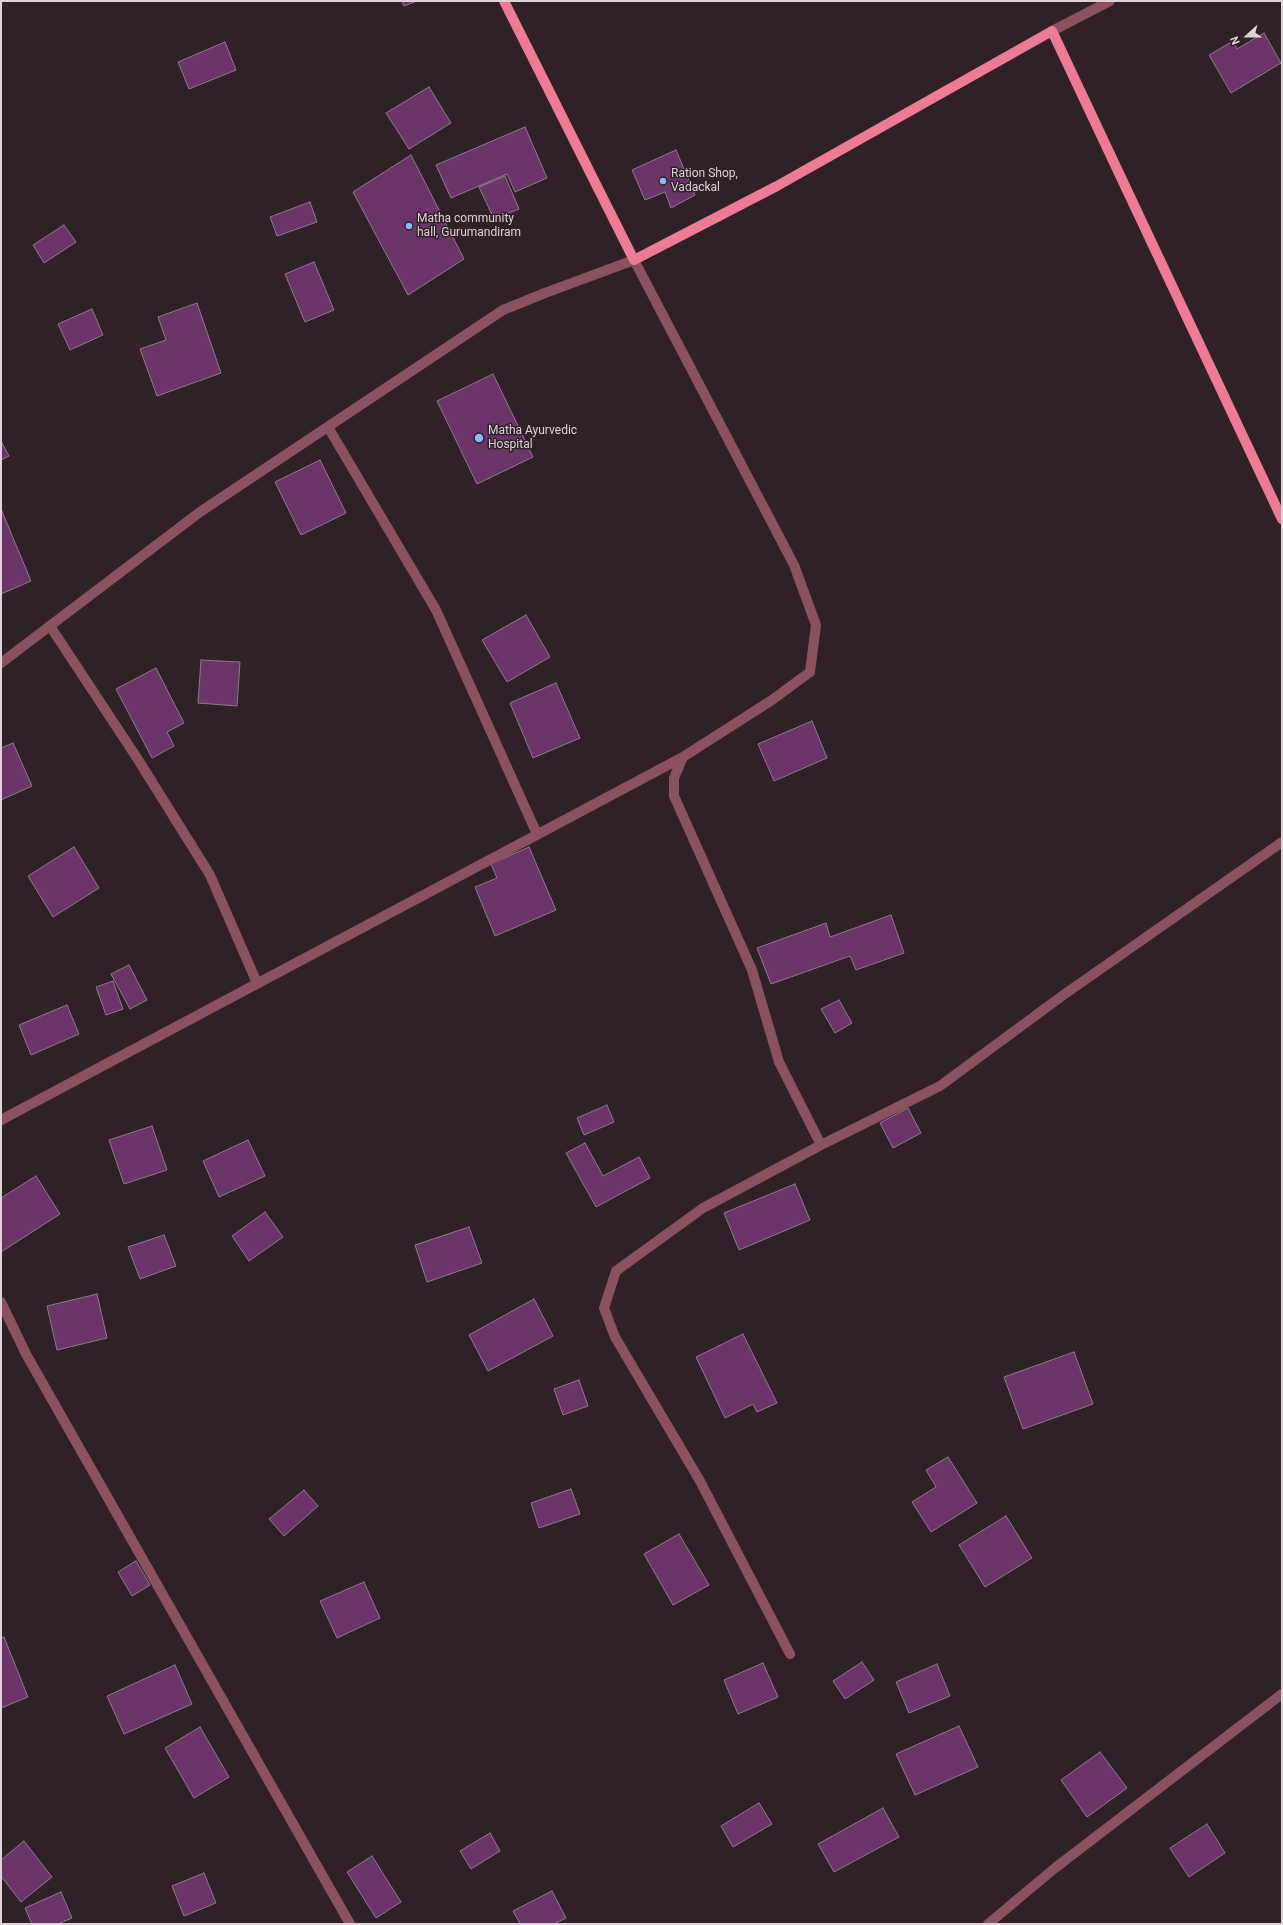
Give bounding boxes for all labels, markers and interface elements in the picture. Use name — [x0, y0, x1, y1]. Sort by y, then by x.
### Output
north arrow — [1227, 16, 1267, 56]
text: N — [1228, 35, 1243, 46]
place label: Ration Shop, Vadackal — [671, 167, 738, 195]
marker: Ration Shop, Vadackal — [658, 176, 668, 186]
place label: Matha community hall, Gurumandiram — [417, 212, 521, 240]
marker: Matha community hall, Gurumandiram — [404, 221, 414, 231]
place label: Matha Ayurvedic Hospital — [488, 424, 577, 452]
marker: Matha Ayurvedic Hospital — [473, 432, 485, 444]

